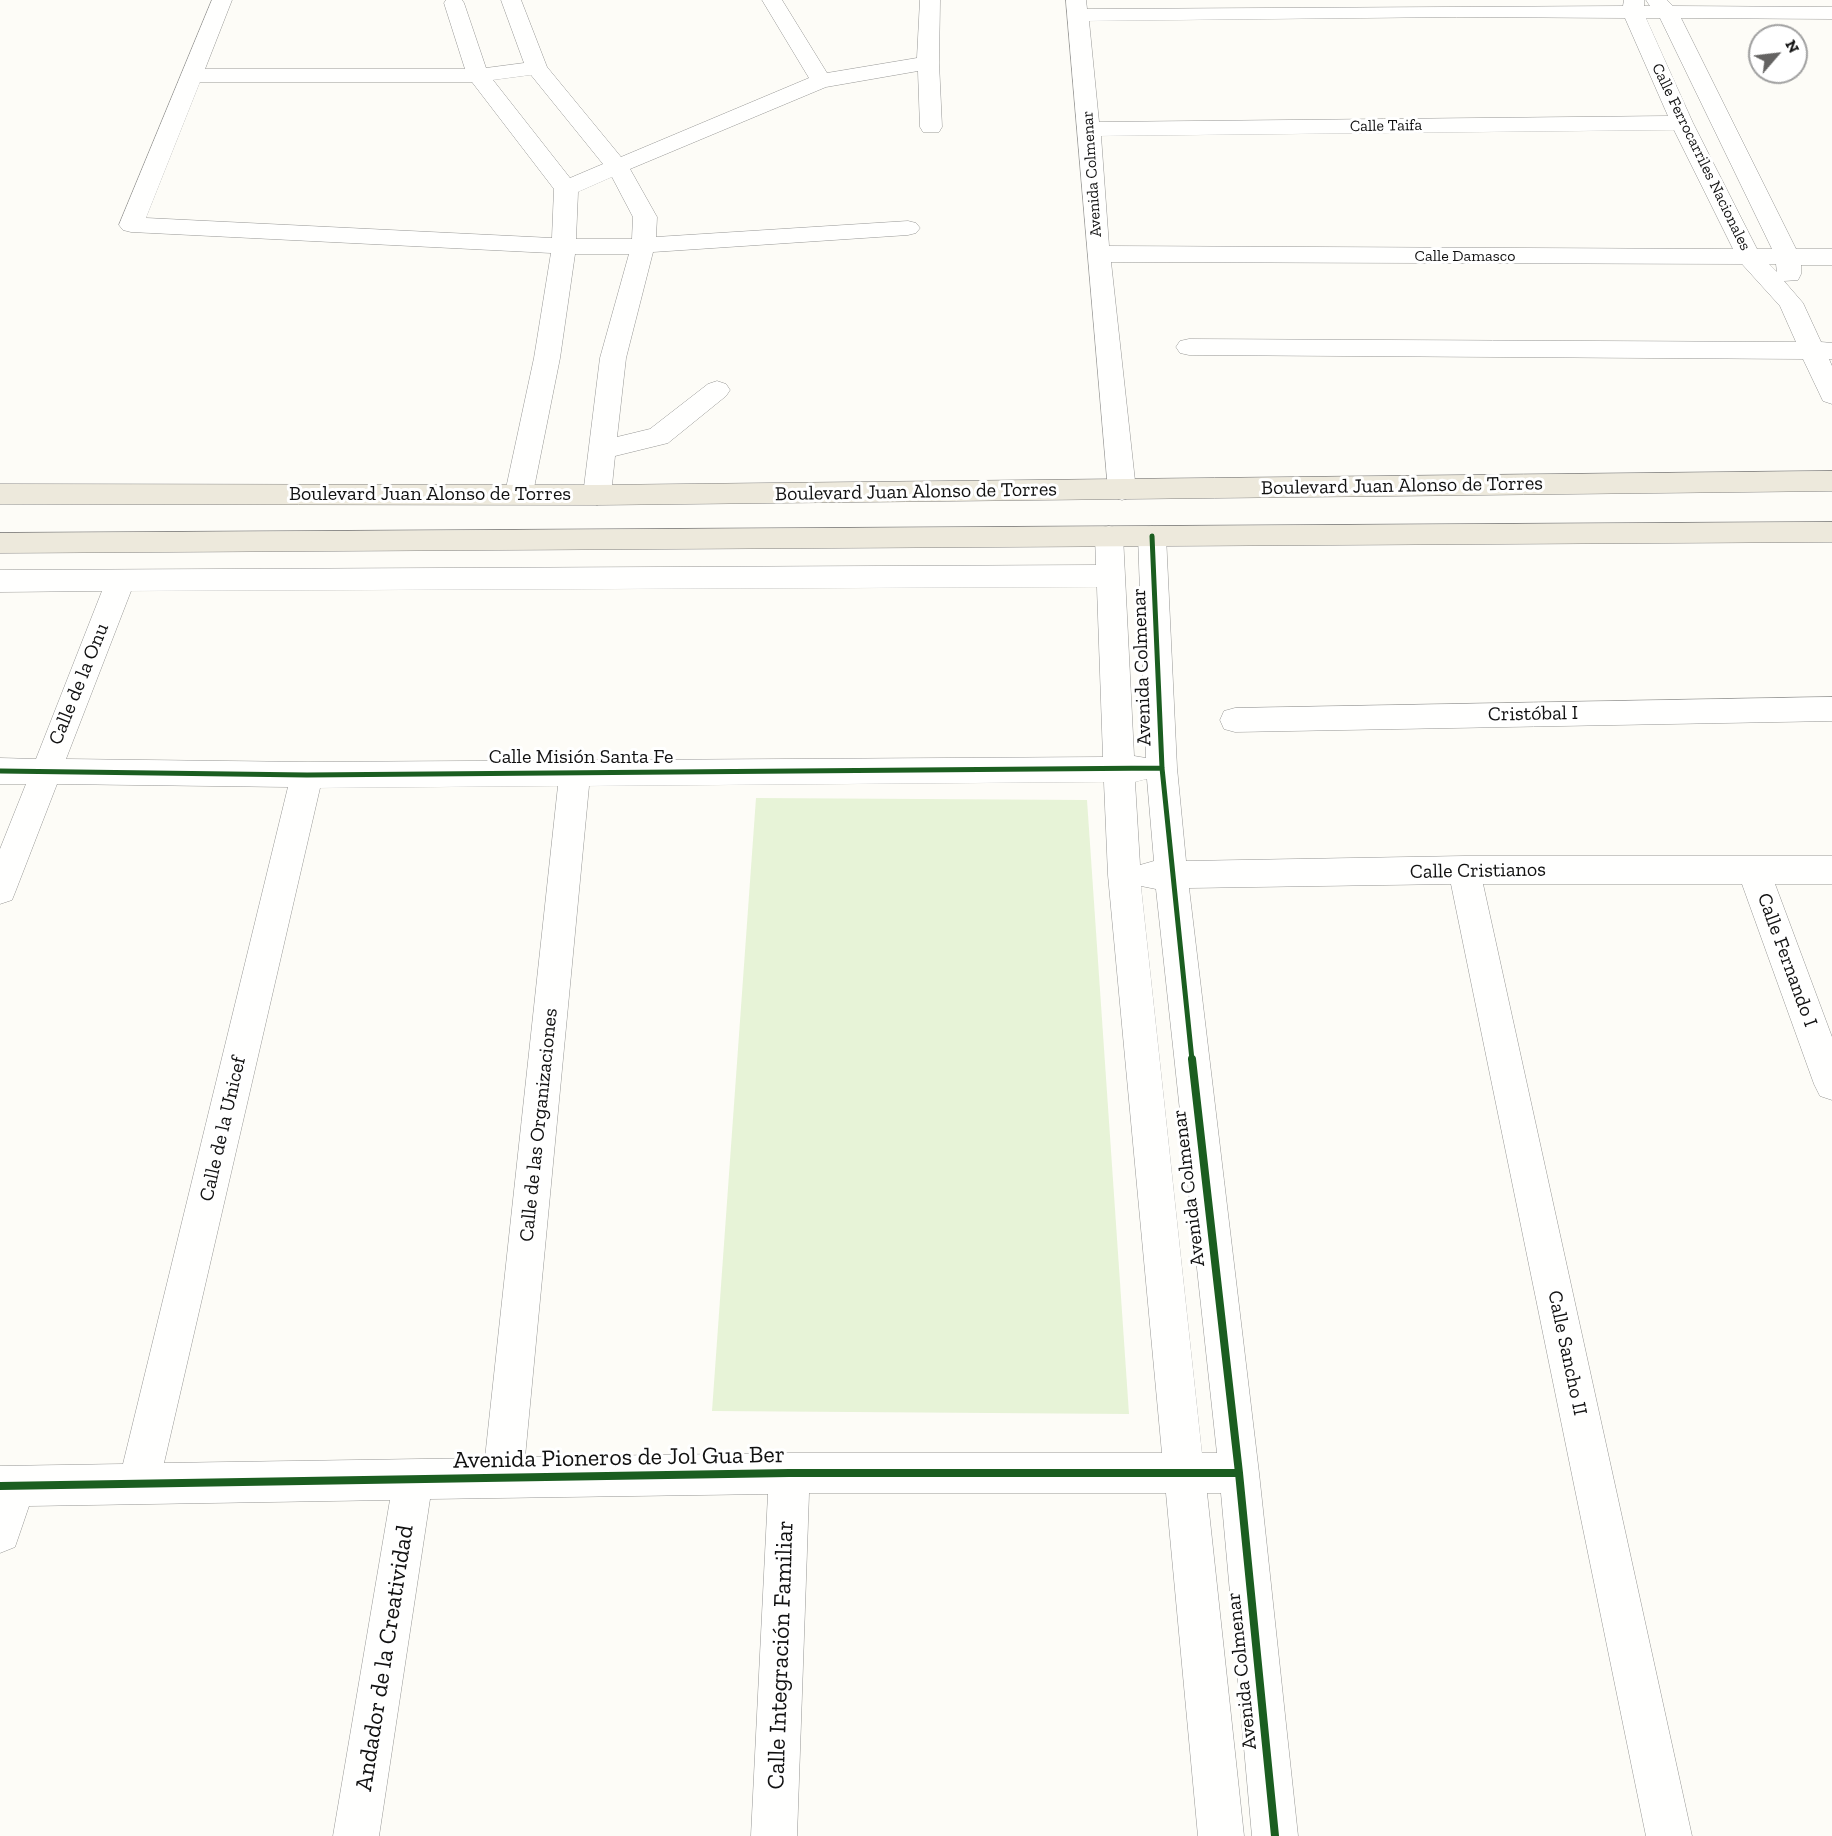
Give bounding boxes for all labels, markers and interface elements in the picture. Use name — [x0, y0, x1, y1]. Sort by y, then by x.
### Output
north arrow — [1748, 24, 1808, 84]
text: N — [1781, 36, 1804, 56]
street label: Calle Ferrocarriles Nacionales — [1647, 60, 1755, 254]
street label: Avenida Colmenar — [1078, 110, 1106, 238]
street label: Calle Taifa — [1350, 116, 1422, 136]
street label: Calle Damasco — [1415, 246, 1515, 266]
street label: Boulevard Juan Alonso de Torres — [1261, 472, 1543, 500]
street label: Boulevard Juan Alonso de Torres — [775, 478, 1057, 506]
street label: Boulevard Juan Alonso de Torres — [289, 482, 571, 506]
street label: Avenida Colmenar — [1127, 588, 1157, 746]
street label: Calle de la Onu — [44, 620, 114, 748]
street label: Cristóbal I — [1488, 701, 1578, 727]
street label: Calle Misión Santa Fe — [489, 745, 673, 769]
street label: Calle Cristianos — [1410, 858, 1546, 884]
street label: Calle Fernando I — [1752, 890, 1822, 1030]
street label: Calle de las Organizaciones — [515, 1007, 563, 1243]
street label: Calle de la Unicef — [195, 1054, 251, 1204]
street label: Avenida Colmenar — [1167, 1108, 1211, 1268]
street label: Calle Sancho II — [1542, 1288, 1592, 1418]
street label: Avenida Pioneros de Jol Gua Ber — [453, 1441, 785, 1475]
street label: Calle Integración Familiar — [762, 1520, 800, 1790]
street label: Andador de la Creatividad — [350, 1523, 420, 1793]
street label: Avenida Colmenar — [1222, 1591, 1262, 1751]

